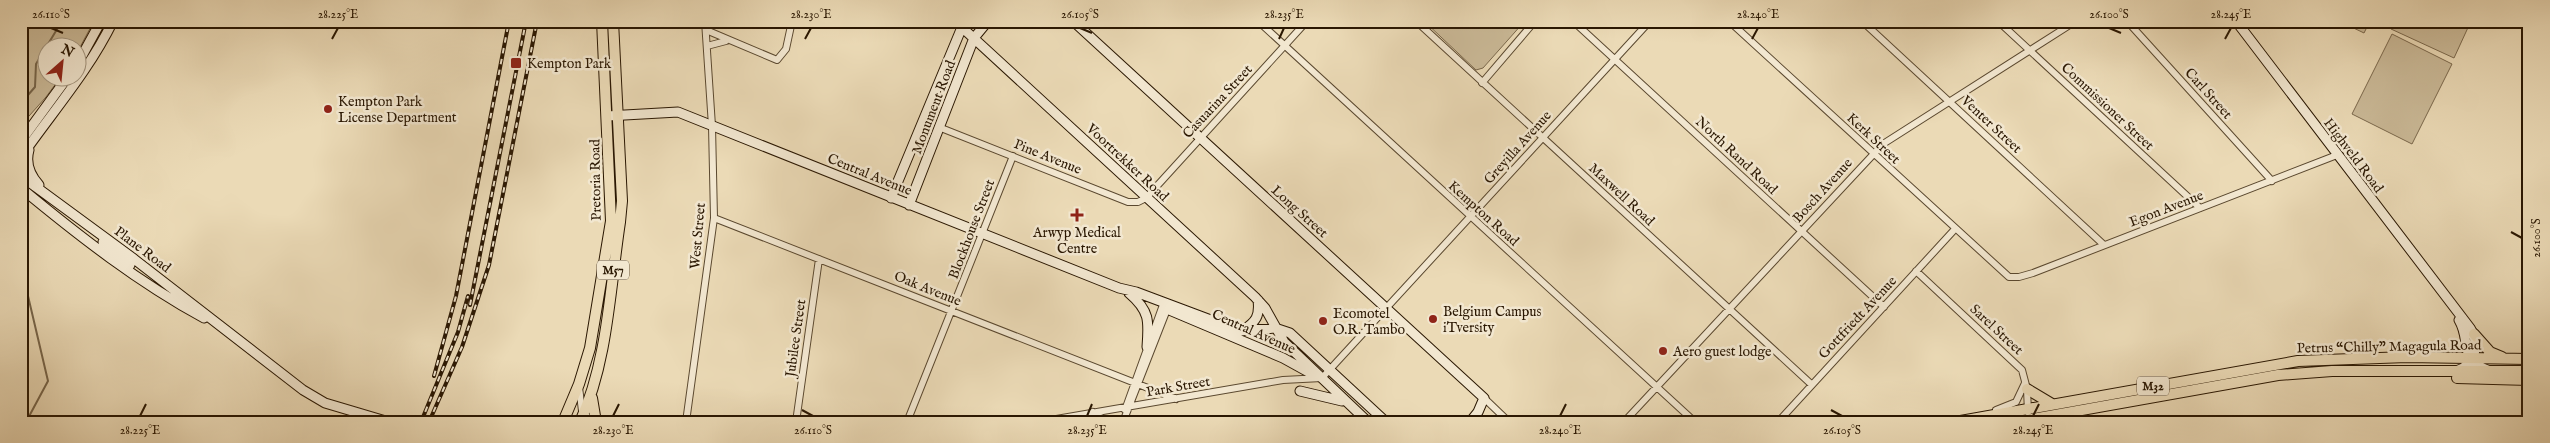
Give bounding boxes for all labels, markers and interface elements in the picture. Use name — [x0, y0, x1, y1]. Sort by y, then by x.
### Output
text: 26.110°S — [32, 7, 70, 22]
text: 28.225°E — [318, 7, 358, 22]
text: 28.230°E — [790, 7, 832, 22]
text: 26.105°S — [1061, 7, 1099, 22]
text: 28.235°E — [1264, 7, 1304, 22]
text: 28.240°E — [1737, 7, 1779, 22]
text: 26.100°S — [2089, 7, 2129, 22]
text: 28.245°E — [2211, 7, 2251, 22]
north arrow — [38, 38, 88, 88]
text: N — [57, 40, 77, 62]
place label: Kempton Park — [527, 55, 612, 73]
marker: Kempton Park — [509, 56, 523, 70]
street label: Monument Road — [908, 57, 960, 157]
street label: Commissioner Street — [2057, 59, 2158, 155]
street label: Casuarina Street — [1179, 61, 1257, 142]
street label: Carl Street — [2181, 64, 2236, 123]
street label: Venter Street — [1956, 91, 2026, 158]
place label: Kempton Park License Department — [338, 93, 457, 127]
marker: Kempton Park License Department — [322, 103, 334, 115]
street label: Greyilla Avenue — [1480, 107, 1556, 188]
street label: Kerk Street — [1843, 109, 1904, 168]
street label: North Rand Road — [1691, 113, 1782, 199]
street label: Highveld Road — [2319, 115, 2388, 197]
street label: Voortrekker Road — [1082, 119, 1173, 206]
street label: Pine Avenue — [1011, 135, 1085, 179]
street label: Pretoria Road — [586, 139, 606, 221]
street label: Central Avenue — [825, 150, 915, 200]
street label: Bosch Avenue — [1789, 154, 1857, 227]
street label: Maxwell Road — [1584, 160, 1659, 230]
street label: Blockhouse Street — [945, 177, 999, 282]
street label: Kempton Road — [1444, 177, 1523, 251]
street label: Long Street — [1267, 181, 1332, 242]
street label: Egon Avenue — [2127, 186, 2207, 231]
street label: West Street — [686, 202, 710, 270]
marker: Arwyp Medical Centre — [1070, 208, 1084, 222]
text: 26.100°S — [2529, 218, 2544, 258]
street label: Plane Road — [110, 223, 175, 277]
place label: Arwyp Medical Centre — [1032, 224, 1121, 258]
road number: M57 — [597, 260, 629, 280]
street label: Oak Avenue — [891, 267, 964, 311]
street label: Gottfriedt Avenue — [1815, 272, 1901, 363]
street label: Jubilee Street — [781, 298, 810, 380]
street label: Sarel Street — [1966, 300, 2027, 359]
place label: Belgium Campus iTversity — [1443, 303, 1542, 337]
street label: Central Avenue — [1209, 305, 1299, 359]
place label: Ecomotel O.R. Tambo — [1333, 305, 1406, 339]
marker: Belgium Campus iTversity — [1427, 313, 1439, 325]
marker: Ecomotel O.R. Tambo — [1317, 315, 1329, 327]
street label: Petrus “Chilly” Magagula Road — [2297, 336, 2482, 358]
place label: Aero guest lodge — [1672, 343, 1772, 361]
marker: Aero guest lodge — [1657, 345, 1669, 357]
street label: Park Street — [1145, 372, 1212, 401]
road number: M32 — [2137, 376, 2169, 396]
text: 28.225°E — [120, 423, 160, 438]
text: 28.230°E — [592, 423, 634, 438]
text: 26.110°S — [794, 423, 832, 438]
text: 28.235°E — [1067, 423, 1107, 438]
text: 28.240°E — [1539, 423, 1581, 438]
text: 26.105°S — [1823, 423, 1861, 438]
text: 28.245°E — [2013, 423, 2053, 438]

